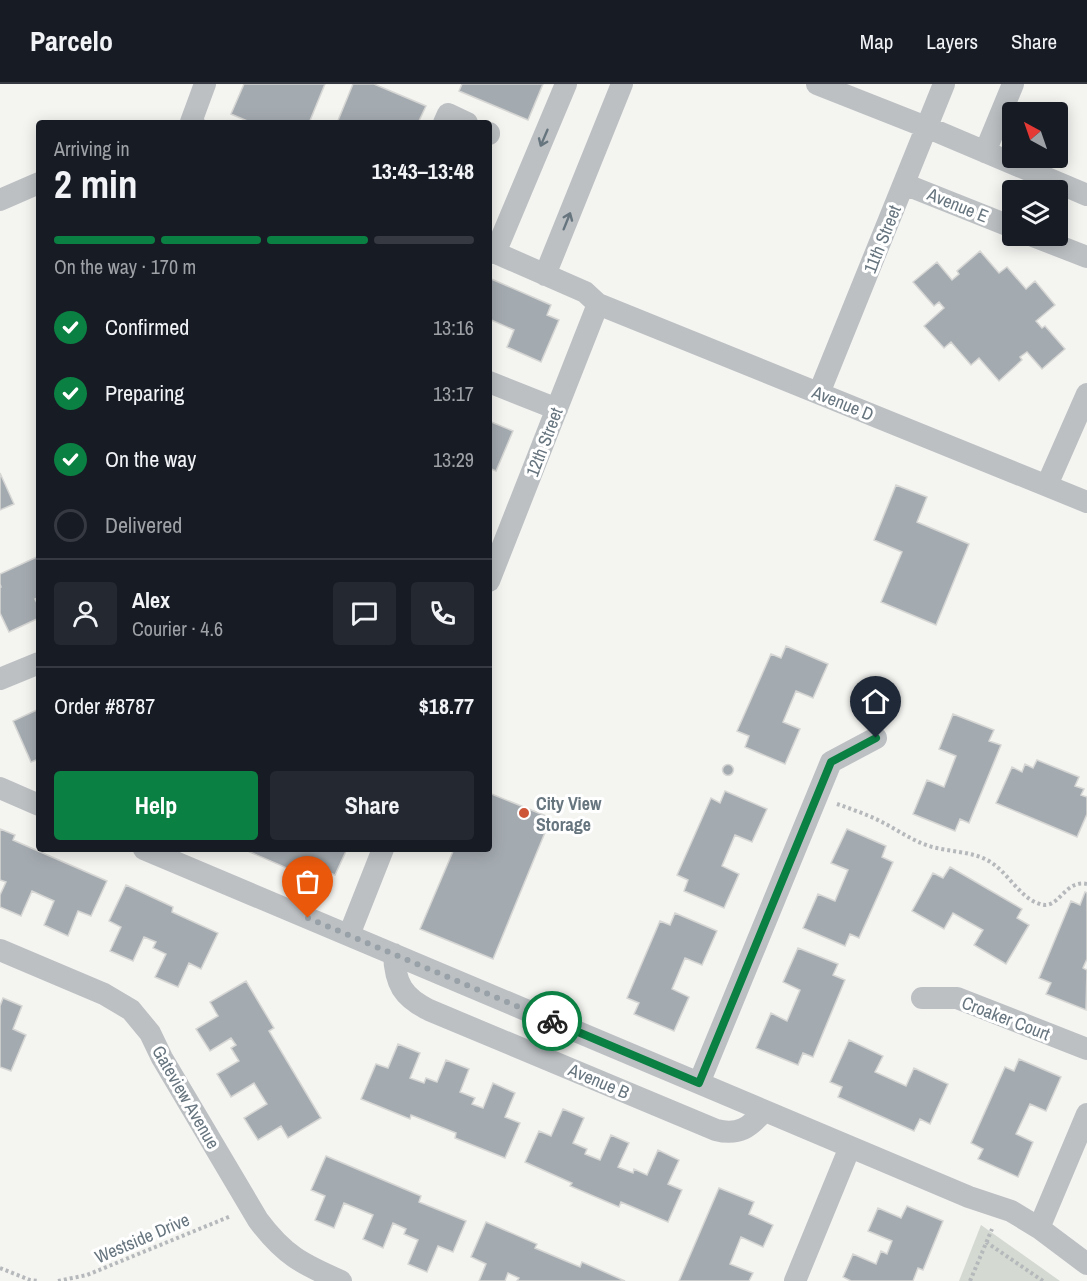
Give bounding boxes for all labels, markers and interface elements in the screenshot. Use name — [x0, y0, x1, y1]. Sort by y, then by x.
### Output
text: Parcelo — [30, 22, 113, 60]
text: Map — [860, 27, 893, 56]
text: Layers — [926, 27, 978, 56]
text: Share — [1011, 27, 1057, 56]
north arrow — [1002, 102, 1068, 168]
map controls — [1002, 102, 1068, 246]
one-way arrow — [537, 129, 548, 147]
text: Arriving in — [54, 135, 130, 162]
text: 13:43–13:48 — [372, 156, 474, 186]
text: 2 min — [54, 158, 138, 210]
button: layers — [1002, 180, 1068, 246]
street label: Avenue E — [923, 181, 992, 229]
street label: 11th Street — [857, 201, 907, 277]
one-way arrow — [562, 212, 573, 230]
text: On the way · 170 m — [54, 253, 196, 280]
icon: check — [54, 311, 87, 344]
text: Confirmed — [105, 312, 189, 342]
text: 13:16 — [433, 314, 474, 341]
icon: check — [54, 377, 87, 410]
text: Preparing — [105, 378, 184, 408]
street label: Avenue D — [807, 379, 878, 427]
text: 13:17 — [433, 380, 474, 407]
street label: 12th Street — [519, 404, 569, 480]
icon: check — [54, 443, 87, 476]
text: On the way — [105, 444, 196, 474]
text: 13:29 — [433, 446, 474, 473]
text: Delivered — [105, 510, 182, 540]
button: person — [54, 582, 117, 645]
button: chat — [333, 582, 396, 645]
button: phone — [411, 582, 474, 645]
text: Alex — [132, 585, 170, 615]
text: Courier · 4.6 — [132, 615, 223, 642]
pin — [850, 676, 901, 738]
icon: home — [859, 685, 892, 718]
text: Order #8787 — [54, 691, 155, 721]
text: $18.77 — [419, 691, 474, 721]
button: Help — [54, 771, 258, 840]
button: Share — [270, 771, 474, 840]
place label: City View Storage — [536, 791, 602, 837]
marker: City View Storage — [517, 806, 531, 820]
pin — [282, 856, 333, 918]
icon: bag — [291, 865, 324, 898]
street label: Croaker Court — [958, 990, 1054, 1046]
courier — [522, 991, 582, 1051]
icon: bike — [536, 1005, 569, 1038]
street label: Gateview Avenue — [146, 1041, 226, 1153]
street label: Avenue B — [564, 1057, 633, 1105]
street label: Westside Drive — [91, 1207, 193, 1269]

